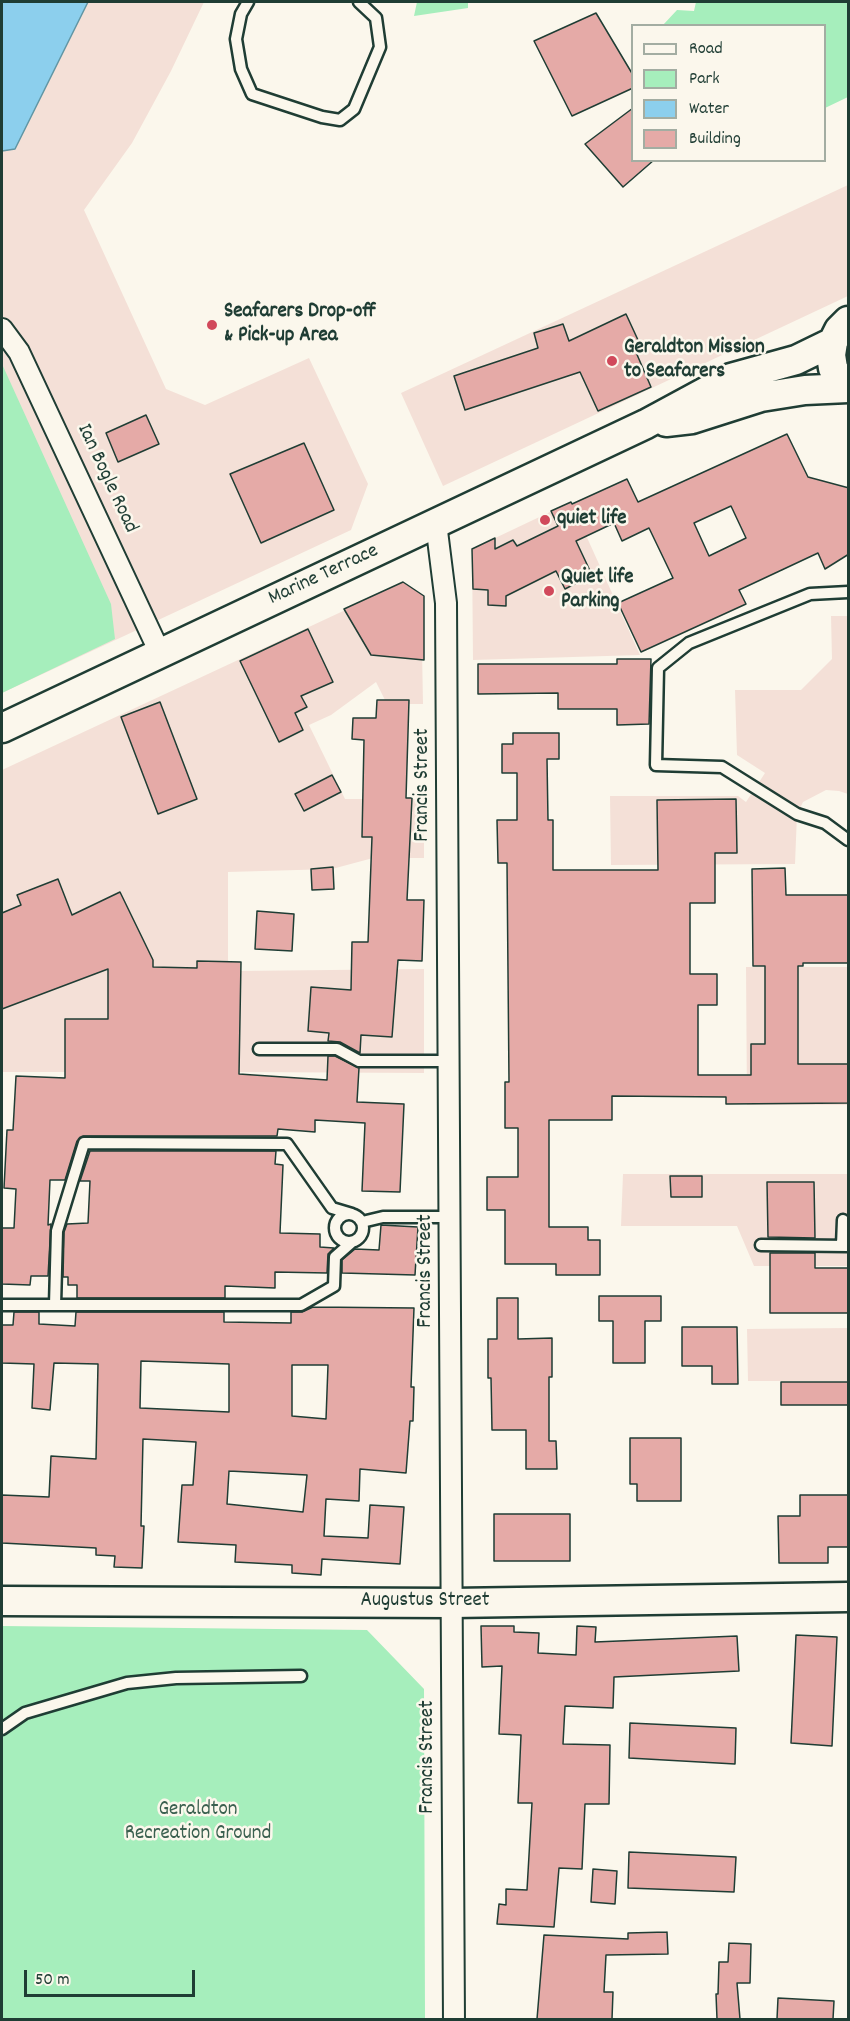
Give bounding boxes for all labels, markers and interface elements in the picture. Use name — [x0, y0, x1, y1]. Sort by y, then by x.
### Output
legend — [631, 24, 826, 162]
text: Road — [689, 37, 723, 62]
text: Park — [689, 67, 720, 92]
text: Water — [689, 97, 729, 122]
text: Building — [689, 127, 741, 152]
place label: Seafarers Drop-off & Pick-up Area — [224, 300, 376, 350]
marker: Seafarers Drop-off & Pick-up Area — [205, 318, 219, 332]
place label: Geraldton Mission to Seafarers — [624, 336, 765, 386]
marker: Geraldton Mission to Seafarers — [605, 354, 619, 368]
street label: Ian Bogle Road — [70, 420, 142, 538]
place label: quiet life — [557, 507, 627, 533]
marker: quiet life — [538, 513, 552, 527]
street label: Marine Terrace — [265, 540, 383, 612]
place label: Quiet life Parking — [561, 566, 633, 616]
marker: Quiet life Parking — [542, 584, 556, 598]
street label: Francis Street — [411, 728, 437, 842]
street label: Francis Street — [414, 1214, 440, 1328]
street label: Augustus Street — [360, 1589, 490, 1615]
street label: Francis Street — [416, 1700, 442, 1814]
park label: Geraldton Recreation Ground — [125, 1798, 271, 1848]
scale bar — [27, 1958, 198, 1996]
text: 50 m — [35, 1968, 70, 1993]

